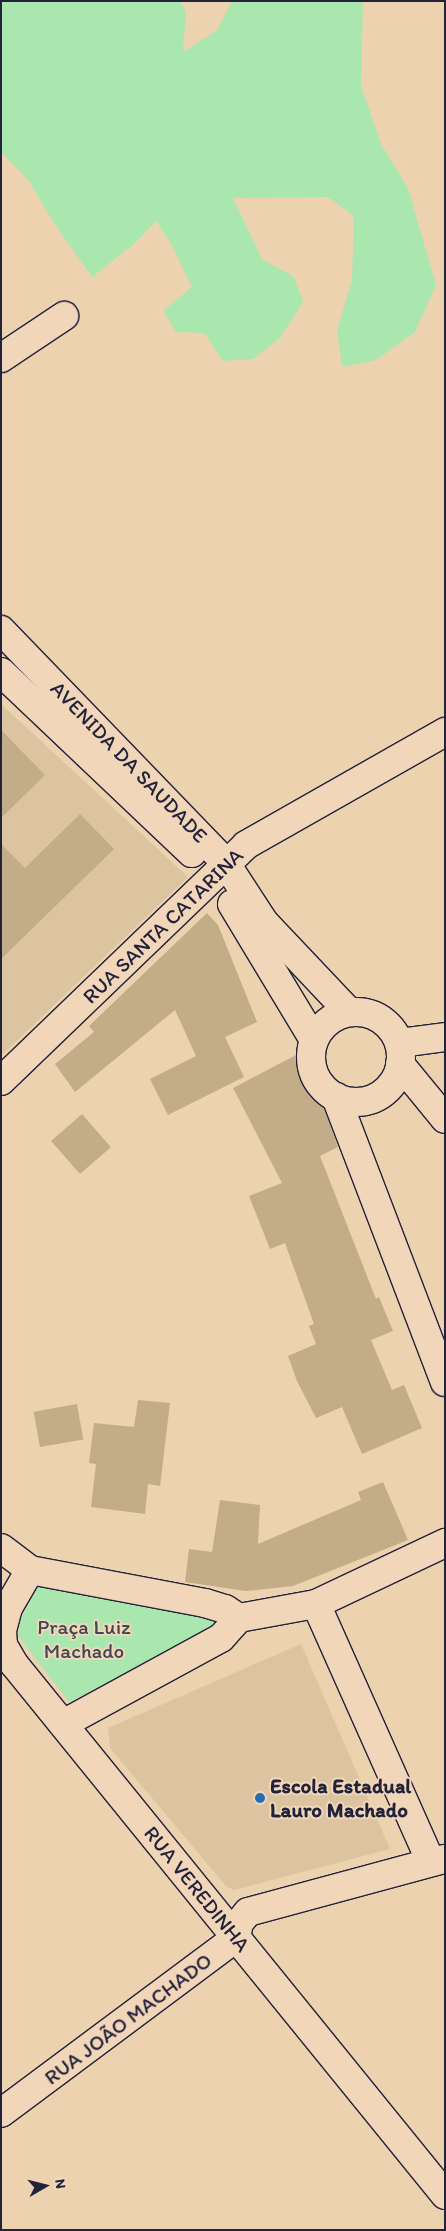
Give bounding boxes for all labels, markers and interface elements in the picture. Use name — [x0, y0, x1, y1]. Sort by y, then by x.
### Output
street label: AVENIDA DA SAUDADE — [46, 676, 212, 848]
street label: RUA SANTA CATARINA — [77, 842, 249, 1010]
park label: Praça Luiz Machado — [37, 1614, 131, 1664]
place label: Escola Estadual Lauro Machado — [270, 1773, 412, 1823]
marker: Escola Estadual Lauro Machado — [254, 1792, 266, 1804]
street label: RUA VEREDINHA — [138, 1820, 256, 1958]
street label: RUA JOÃO MACHADO — [39, 1948, 217, 2090]
north arrow — [20, 2161, 70, 2211]
text: N — [51, 2178, 69, 2190]

